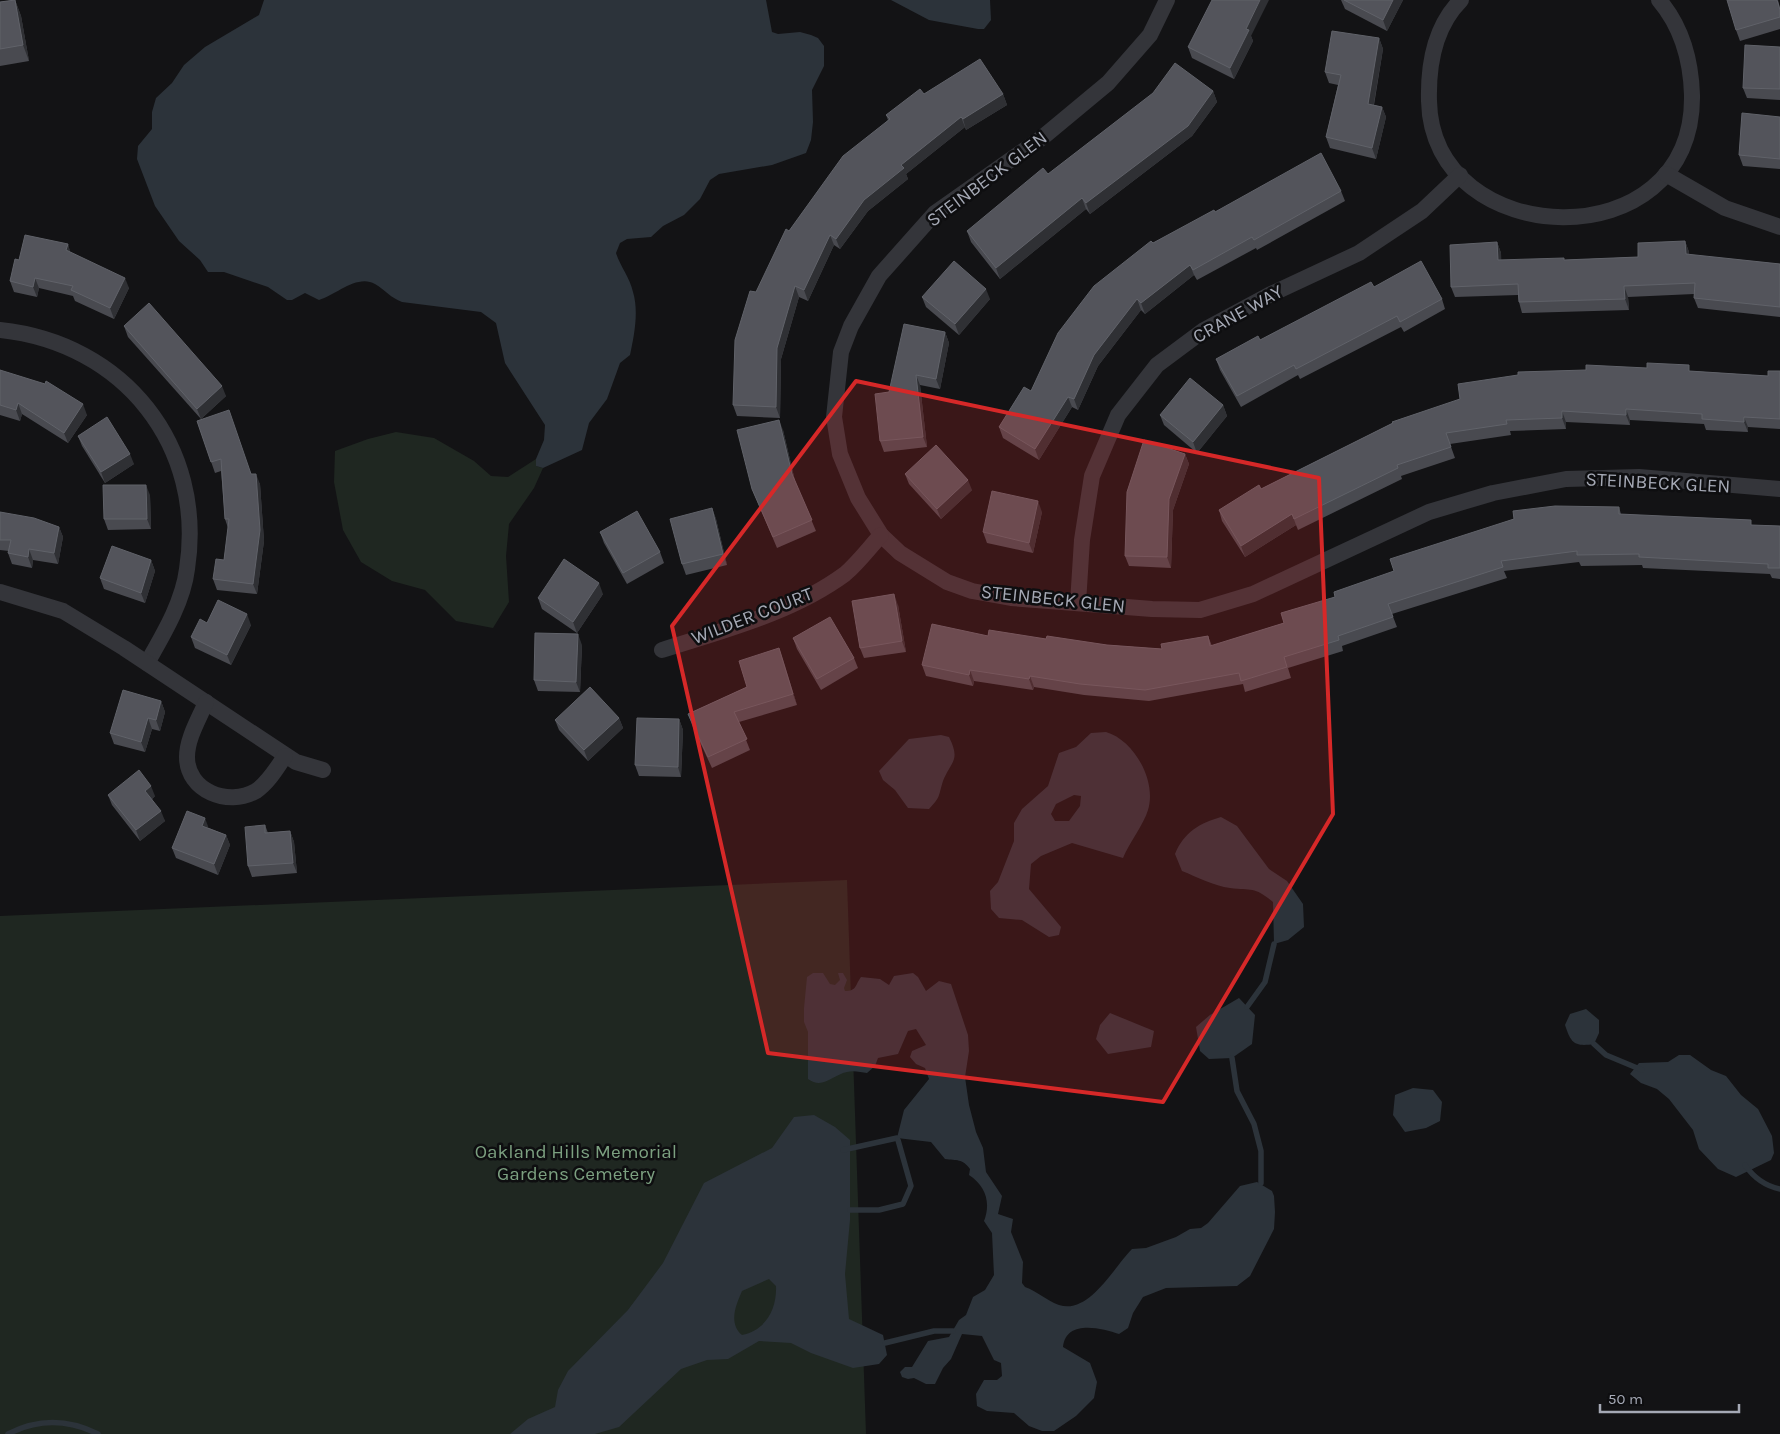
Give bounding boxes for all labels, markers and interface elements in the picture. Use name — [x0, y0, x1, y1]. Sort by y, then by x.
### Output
street label: STEINBECK GLEN — [922, 127, 1052, 231]
street label: CRANE WAY — [1189, 280, 1287, 348]
street label: STEINBECK GLEN — [1585, 468, 1731, 498]
street label: STEINBECK GLEN — [980, 580, 1126, 618]
street label: WILDER COURT — [688, 583, 816, 649]
park label: Oakland Hills Memorial Gardens Cemetery — [475, 1141, 677, 1185]
scale bar — [1600, 1382, 1739, 1414]
text: 50 m — [1608, 1390, 1643, 1408]

